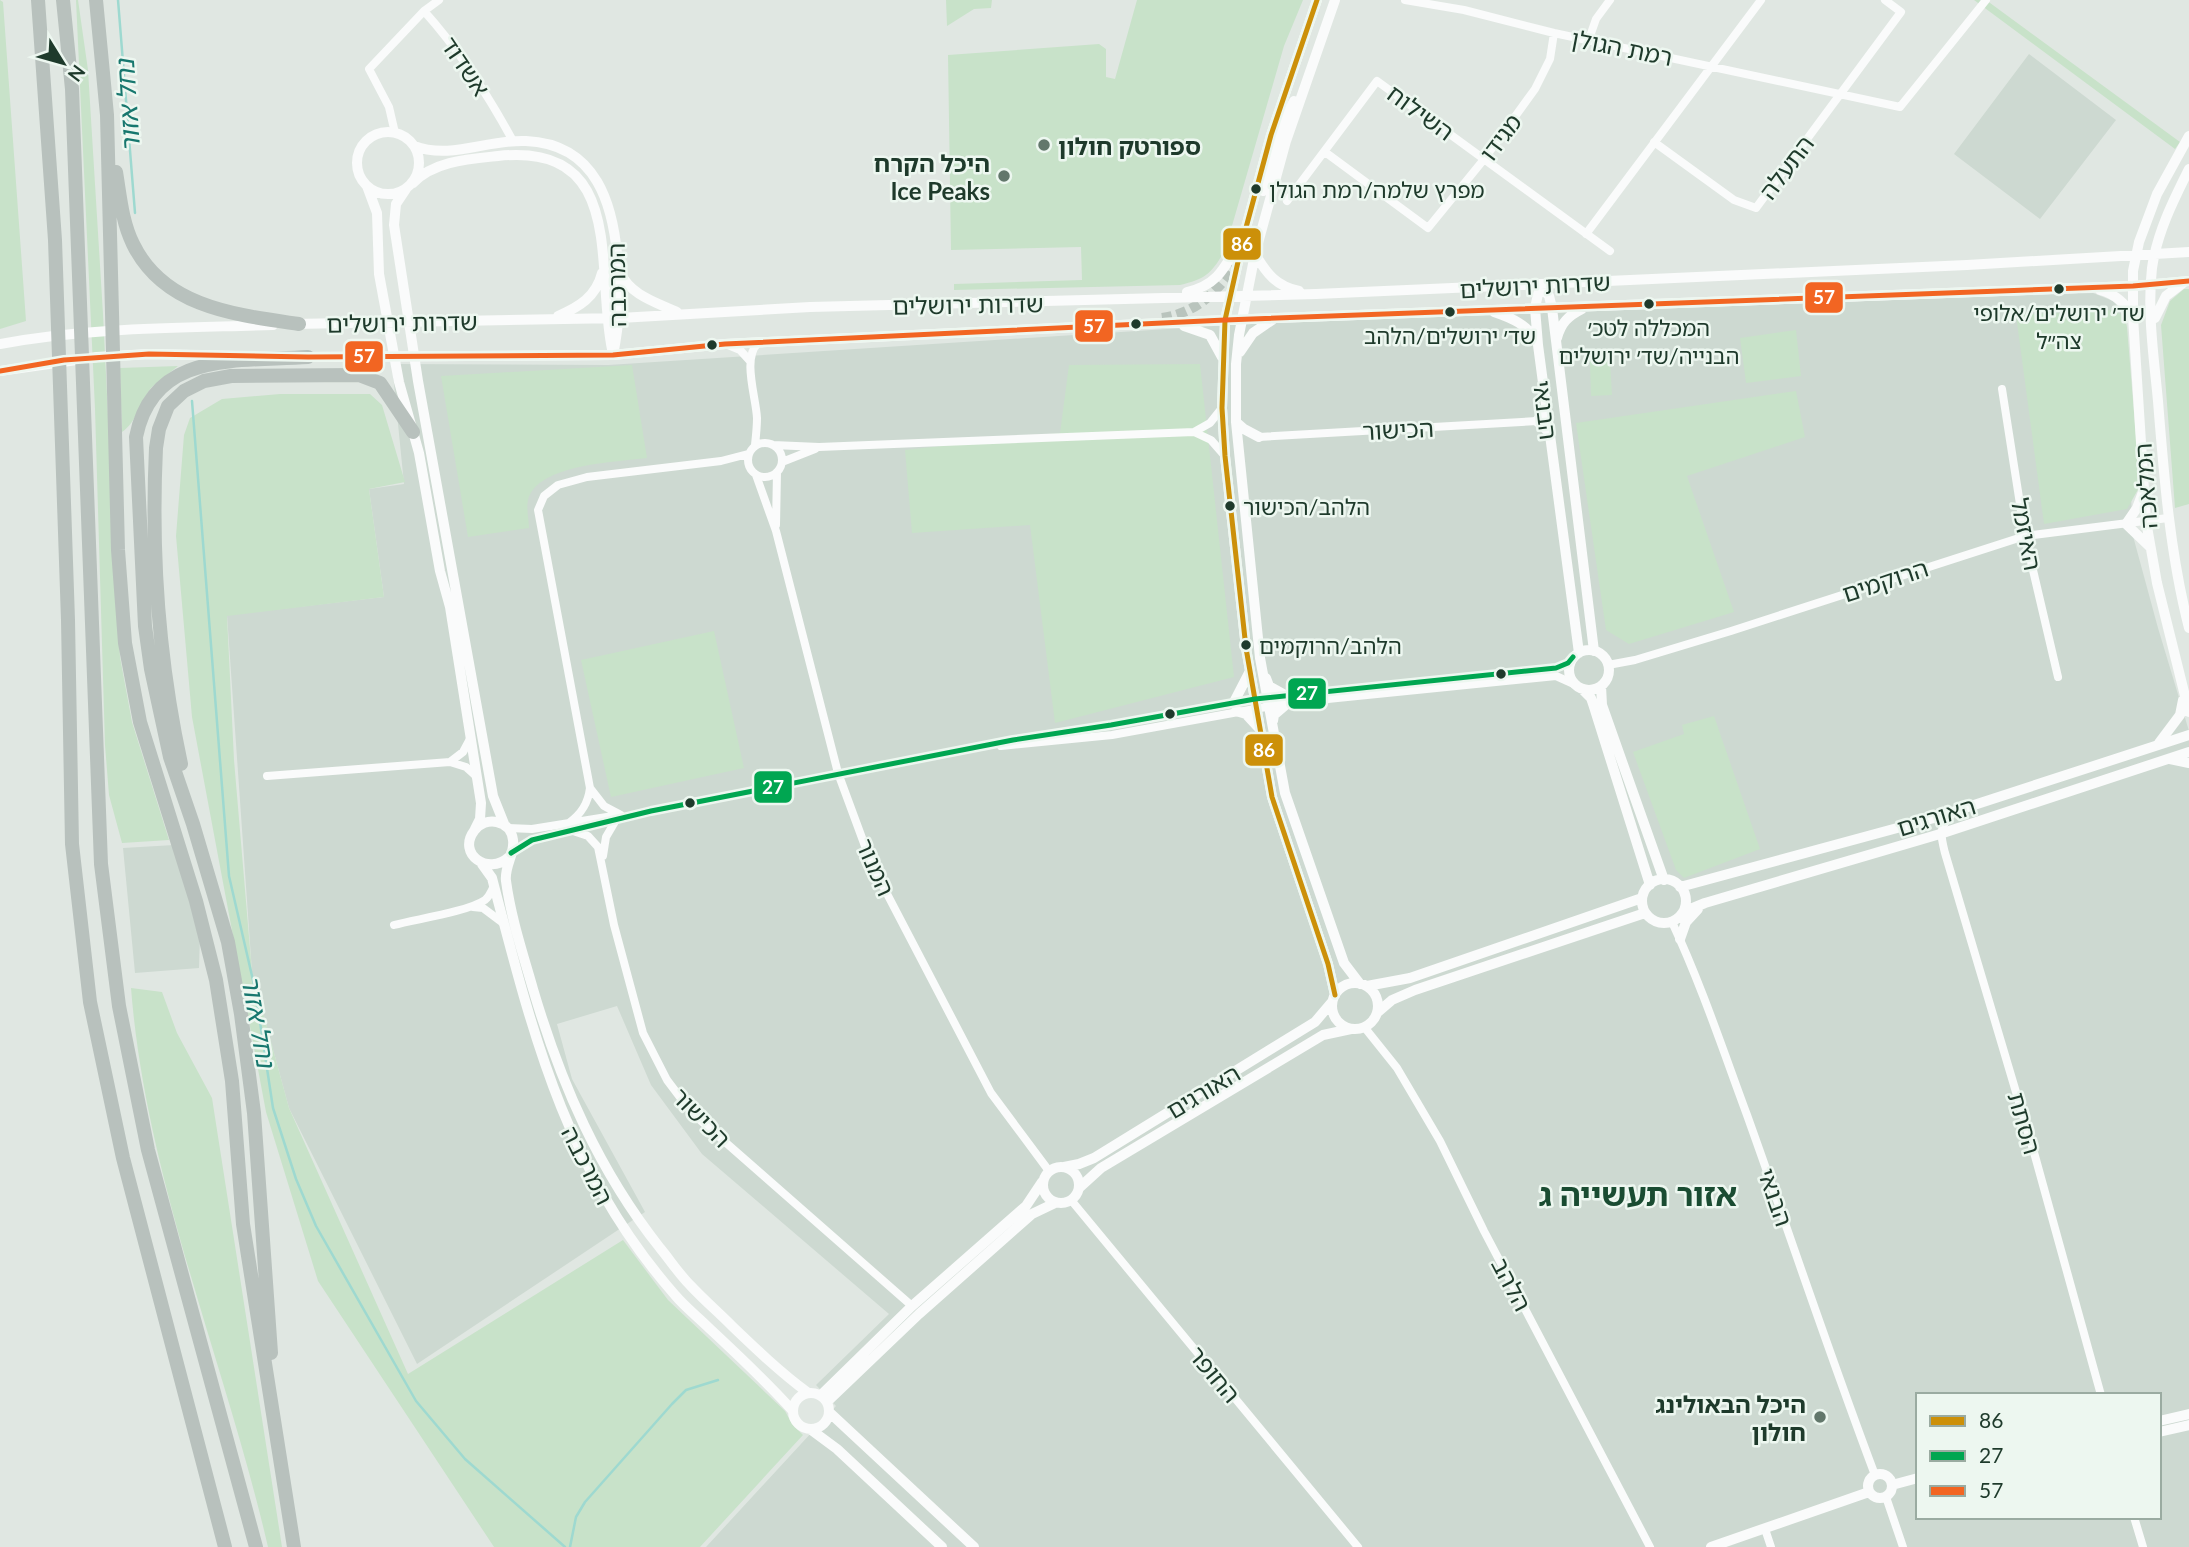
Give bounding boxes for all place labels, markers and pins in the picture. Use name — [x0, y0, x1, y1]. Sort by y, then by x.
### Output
place label: ספורטק חולון — [1058, 131, 1201, 160]
marker: ספורטק חולון — [1036, 137, 1052, 153]
place label: היכל הקרח Ice Peaks — [874, 148, 990, 205]
marker: היכל הקרח Ice Peaks — [996, 168, 1012, 184]
place label: מפרץ שלמה/רמת הגולן — [1269, 176, 1485, 203]
marker: מפרץ שלמה/רמת הגולן — [1249, 182, 1263, 196]
marker: שד׳ ירושלים/אלופי צה״ל — [2052, 282, 2066, 296]
marker: המכללה לטכ׳ הבנייה/שד׳ ירושלים — [1642, 297, 1656, 311]
place label: שד׳ ירושלים/אלופי צה״ל — [1973, 299, 2145, 354]
marker: שד׳ ירושלים/הלהב — [1443, 305, 1457, 319]
place label: המכללה לטכ׳ הבנייה/שד׳ ירושלים — [1559, 314, 1740, 369]
unlabelled marker — [1129, 317, 1143, 331]
place label: שד׳ ירושלים/הלהב — [1364, 322, 1536, 349]
unlabelled marker — [705, 338, 719, 352]
place label: הלהב/הכישור — [1243, 493, 1370, 520]
marker: הלהב/הכישור — [1223, 499, 1237, 513]
place label: הלהב/הרוקמים — [1259, 632, 1402, 659]
marker: הלהב/הרוקמים — [1239, 638, 1253, 652]
unlabelled marker — [1494, 667, 1508, 681]
unlabelled marker — [1163, 707, 1177, 721]
unlabelled marker — [683, 796, 697, 810]
place label: היכל הבאולינג חולון — [1655, 1389, 1806, 1446]
marker: היכל הבאולינג חולון — [1812, 1409, 1828, 1425]

